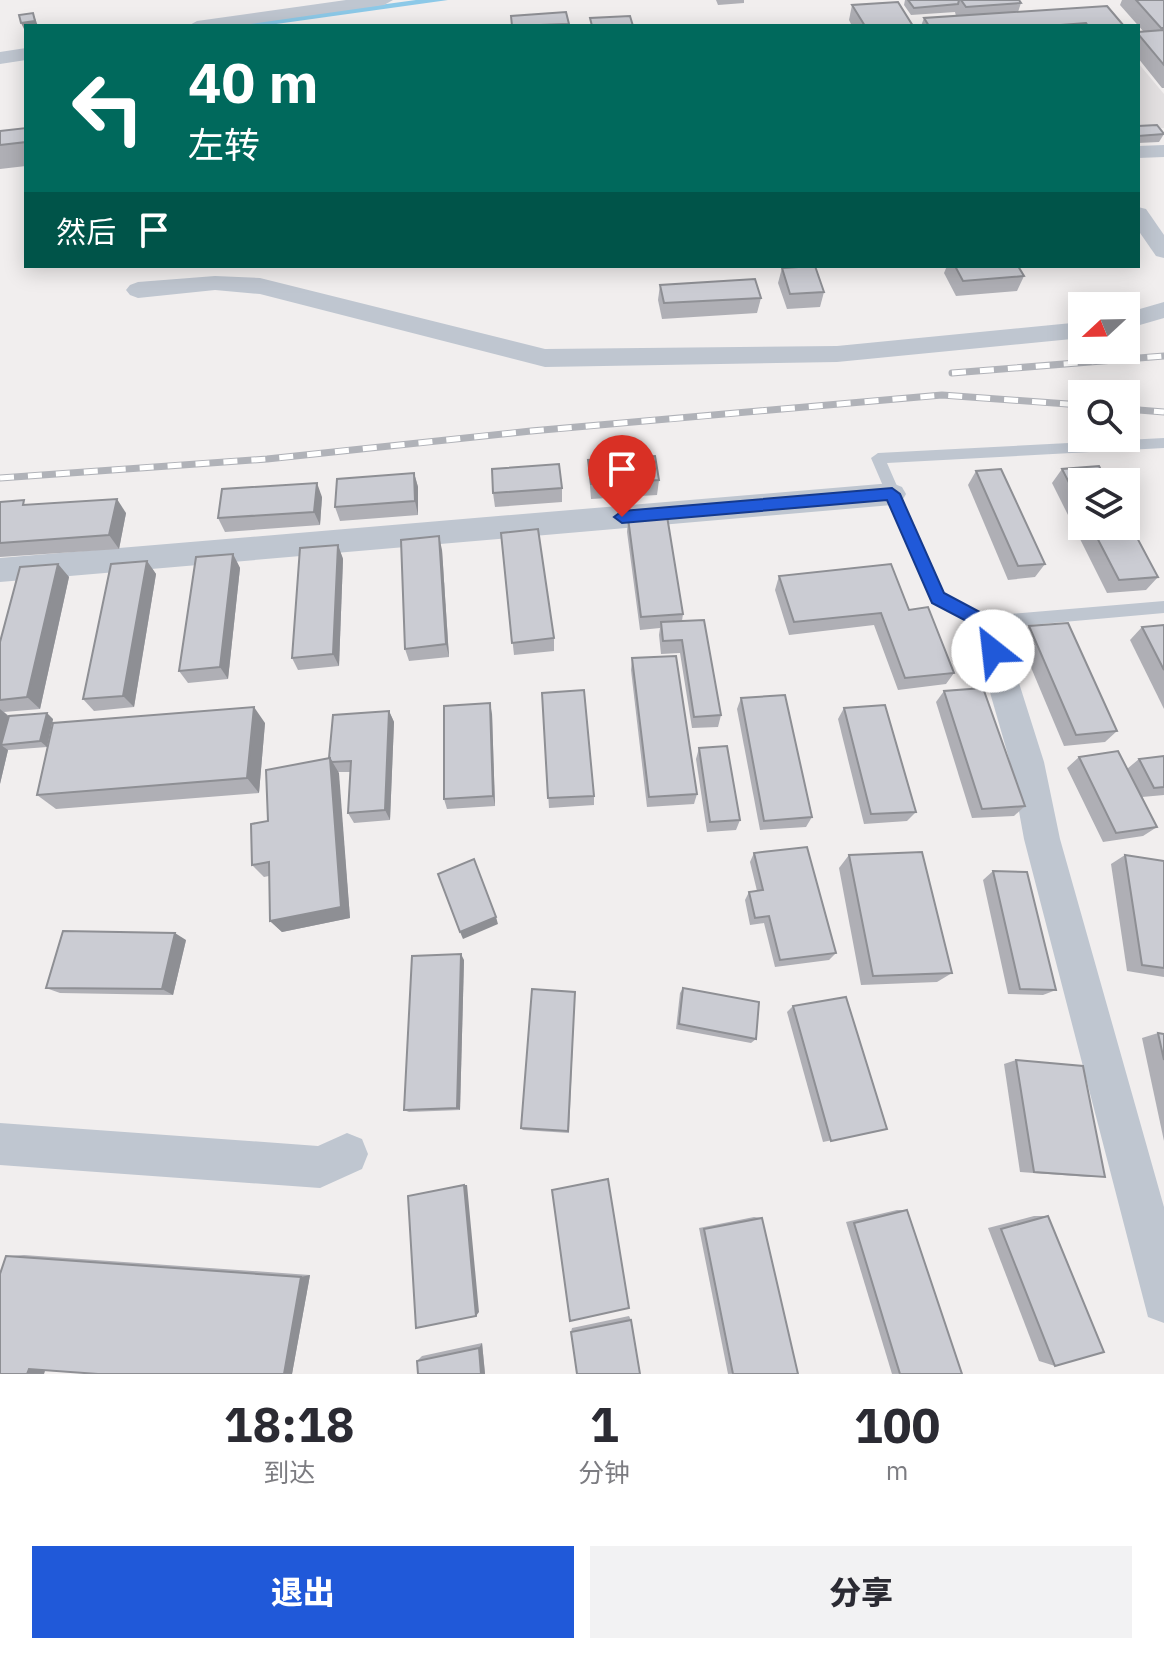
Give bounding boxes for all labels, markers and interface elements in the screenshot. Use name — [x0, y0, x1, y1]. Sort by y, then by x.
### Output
text: 40 m — [188, 46, 318, 118]
icon: left — [56, 56, 160, 160]
text: 左转 — [188, 121, 260, 168]
icon: arrive — [132, 208, 176, 252]
text: 然后 — [56, 212, 116, 251]
north arrow — [1068, 292, 1140, 364]
map controls — [1068, 292, 1140, 540]
button: search — [1068, 380, 1140, 452]
pin — [588, 435, 656, 517]
icon: arrive — [600, 447, 644, 491]
button: layers — [1068, 468, 1140, 540]
position arrow — [951, 609, 1035, 693]
text: 18:18 — [224, 1393, 355, 1455]
text: 1 — [590, 1393, 619, 1455]
text: 100 — [854, 1394, 940, 1456]
text: m — [886, 1453, 908, 1487]
text: 到达 — [263, 1455, 315, 1489]
text: 分钟 — [578, 1455, 630, 1489]
button: 退出 — [32, 1546, 574, 1638]
button: 分享 — [590, 1546, 1132, 1638]

